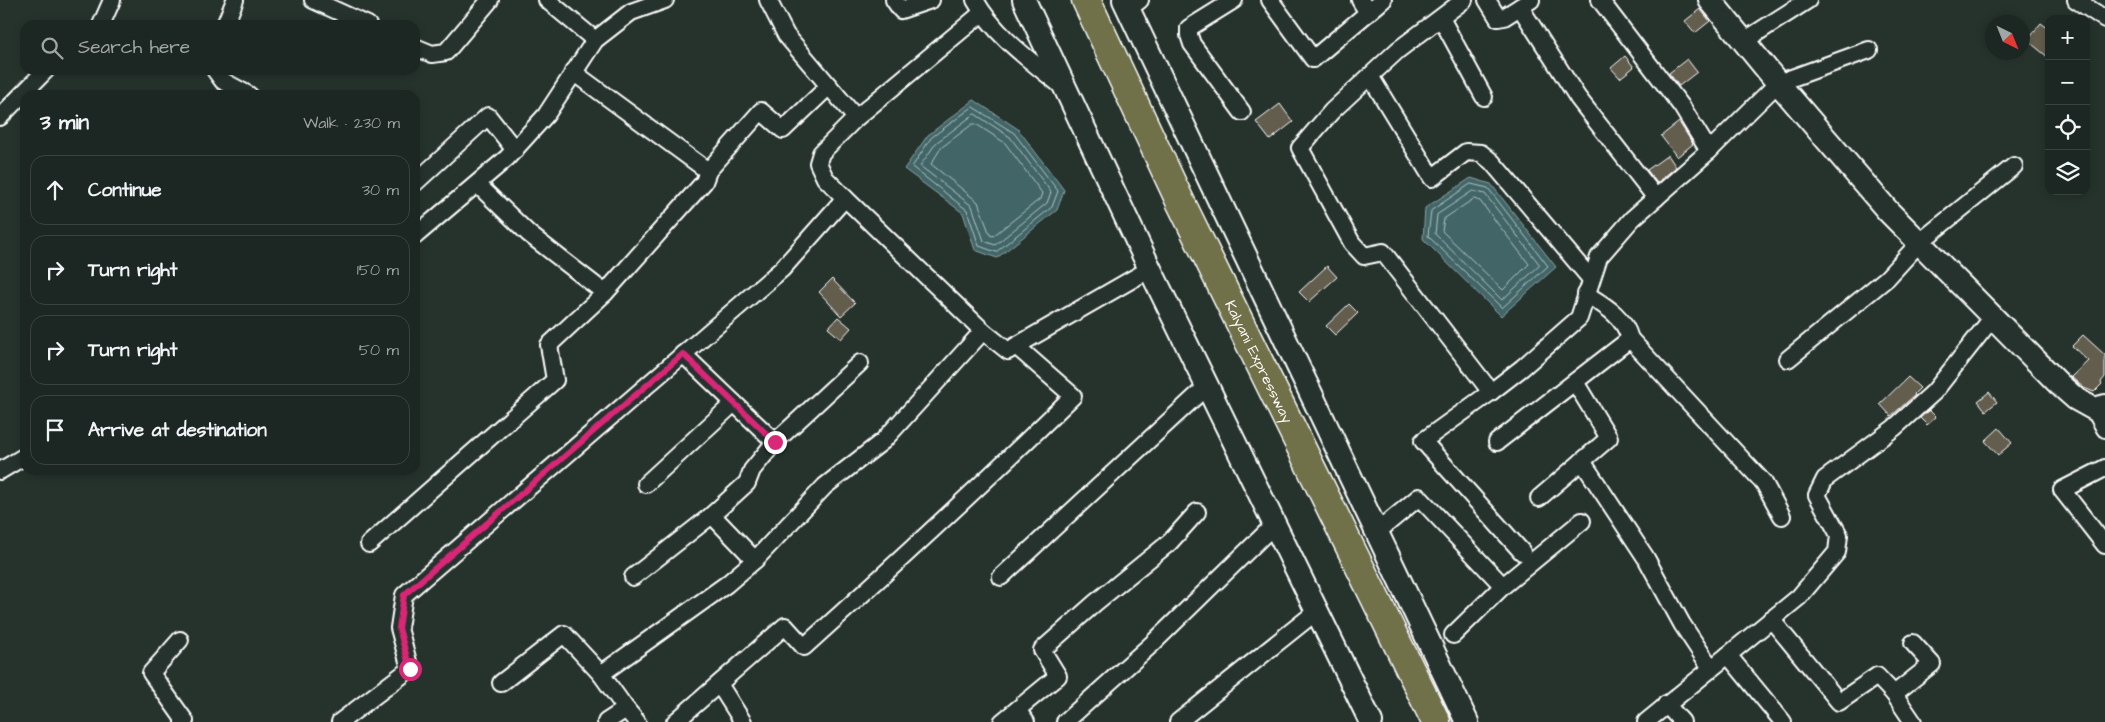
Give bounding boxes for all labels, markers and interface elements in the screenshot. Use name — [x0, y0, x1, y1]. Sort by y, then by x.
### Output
north arrow — [1985, 15, 2030, 60]
map controls — [2045, 15, 2090, 195]
button: + — [2045, 15, 2090, 60]
search box — [20, 20, 420, 75]
icon: search — [38, 34, 66, 62]
text: Search here — [78, 34, 190, 61]
button: − — [2045, 60, 2090, 105]
button: locate — [2045, 105, 2090, 150]
text: 3 min — [40, 108, 89, 137]
text: Walk · 230 m — [303, 112, 400, 134]
button: layers — [2045, 150, 2090, 195]
icon: ahead — [41, 176, 69, 204]
text: Continue — [88, 177, 162, 204]
text: 30 m — [362, 179, 399, 201]
icon: right — [41, 256, 69, 284]
text: Turn right — [88, 257, 177, 284]
text: 150 m — [357, 259, 399, 281]
street label: Kalyani Expressway — [1219, 297, 1298, 427]
icon: right — [41, 336, 69, 364]
text: Turn right — [88, 337, 177, 364]
text: 50 m — [359, 339, 399, 361]
icon: arrive — [41, 416, 69, 444]
text: Arrive at destination — [88, 417, 267, 444]
route end — [764, 431, 787, 454]
route start — [399, 658, 422, 681]

